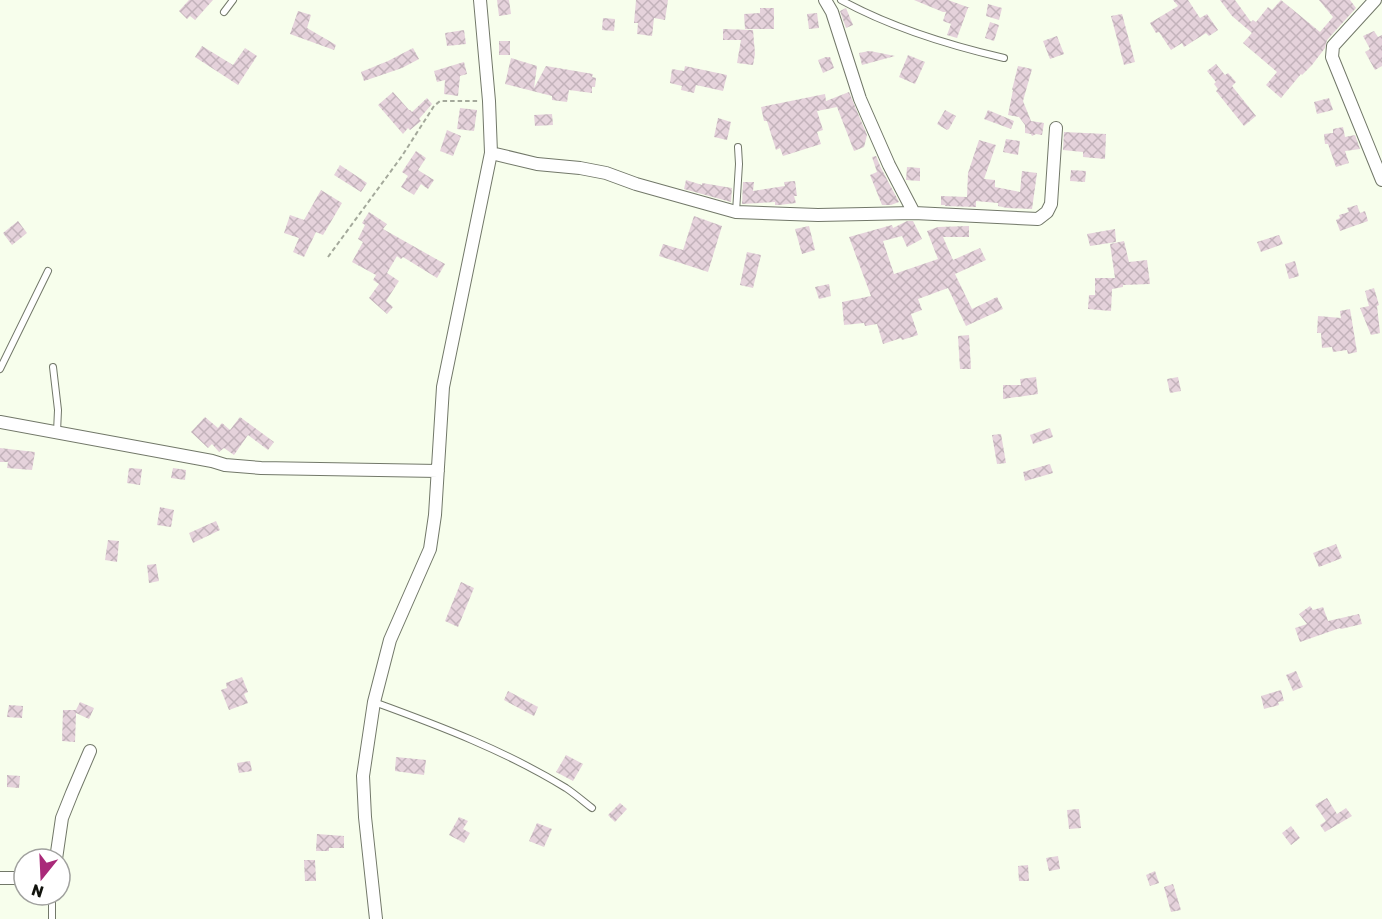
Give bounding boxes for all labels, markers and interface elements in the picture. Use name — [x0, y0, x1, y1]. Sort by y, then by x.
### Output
north arrow — [12, 847, 72, 907]
text: N — [29, 880, 46, 902]

